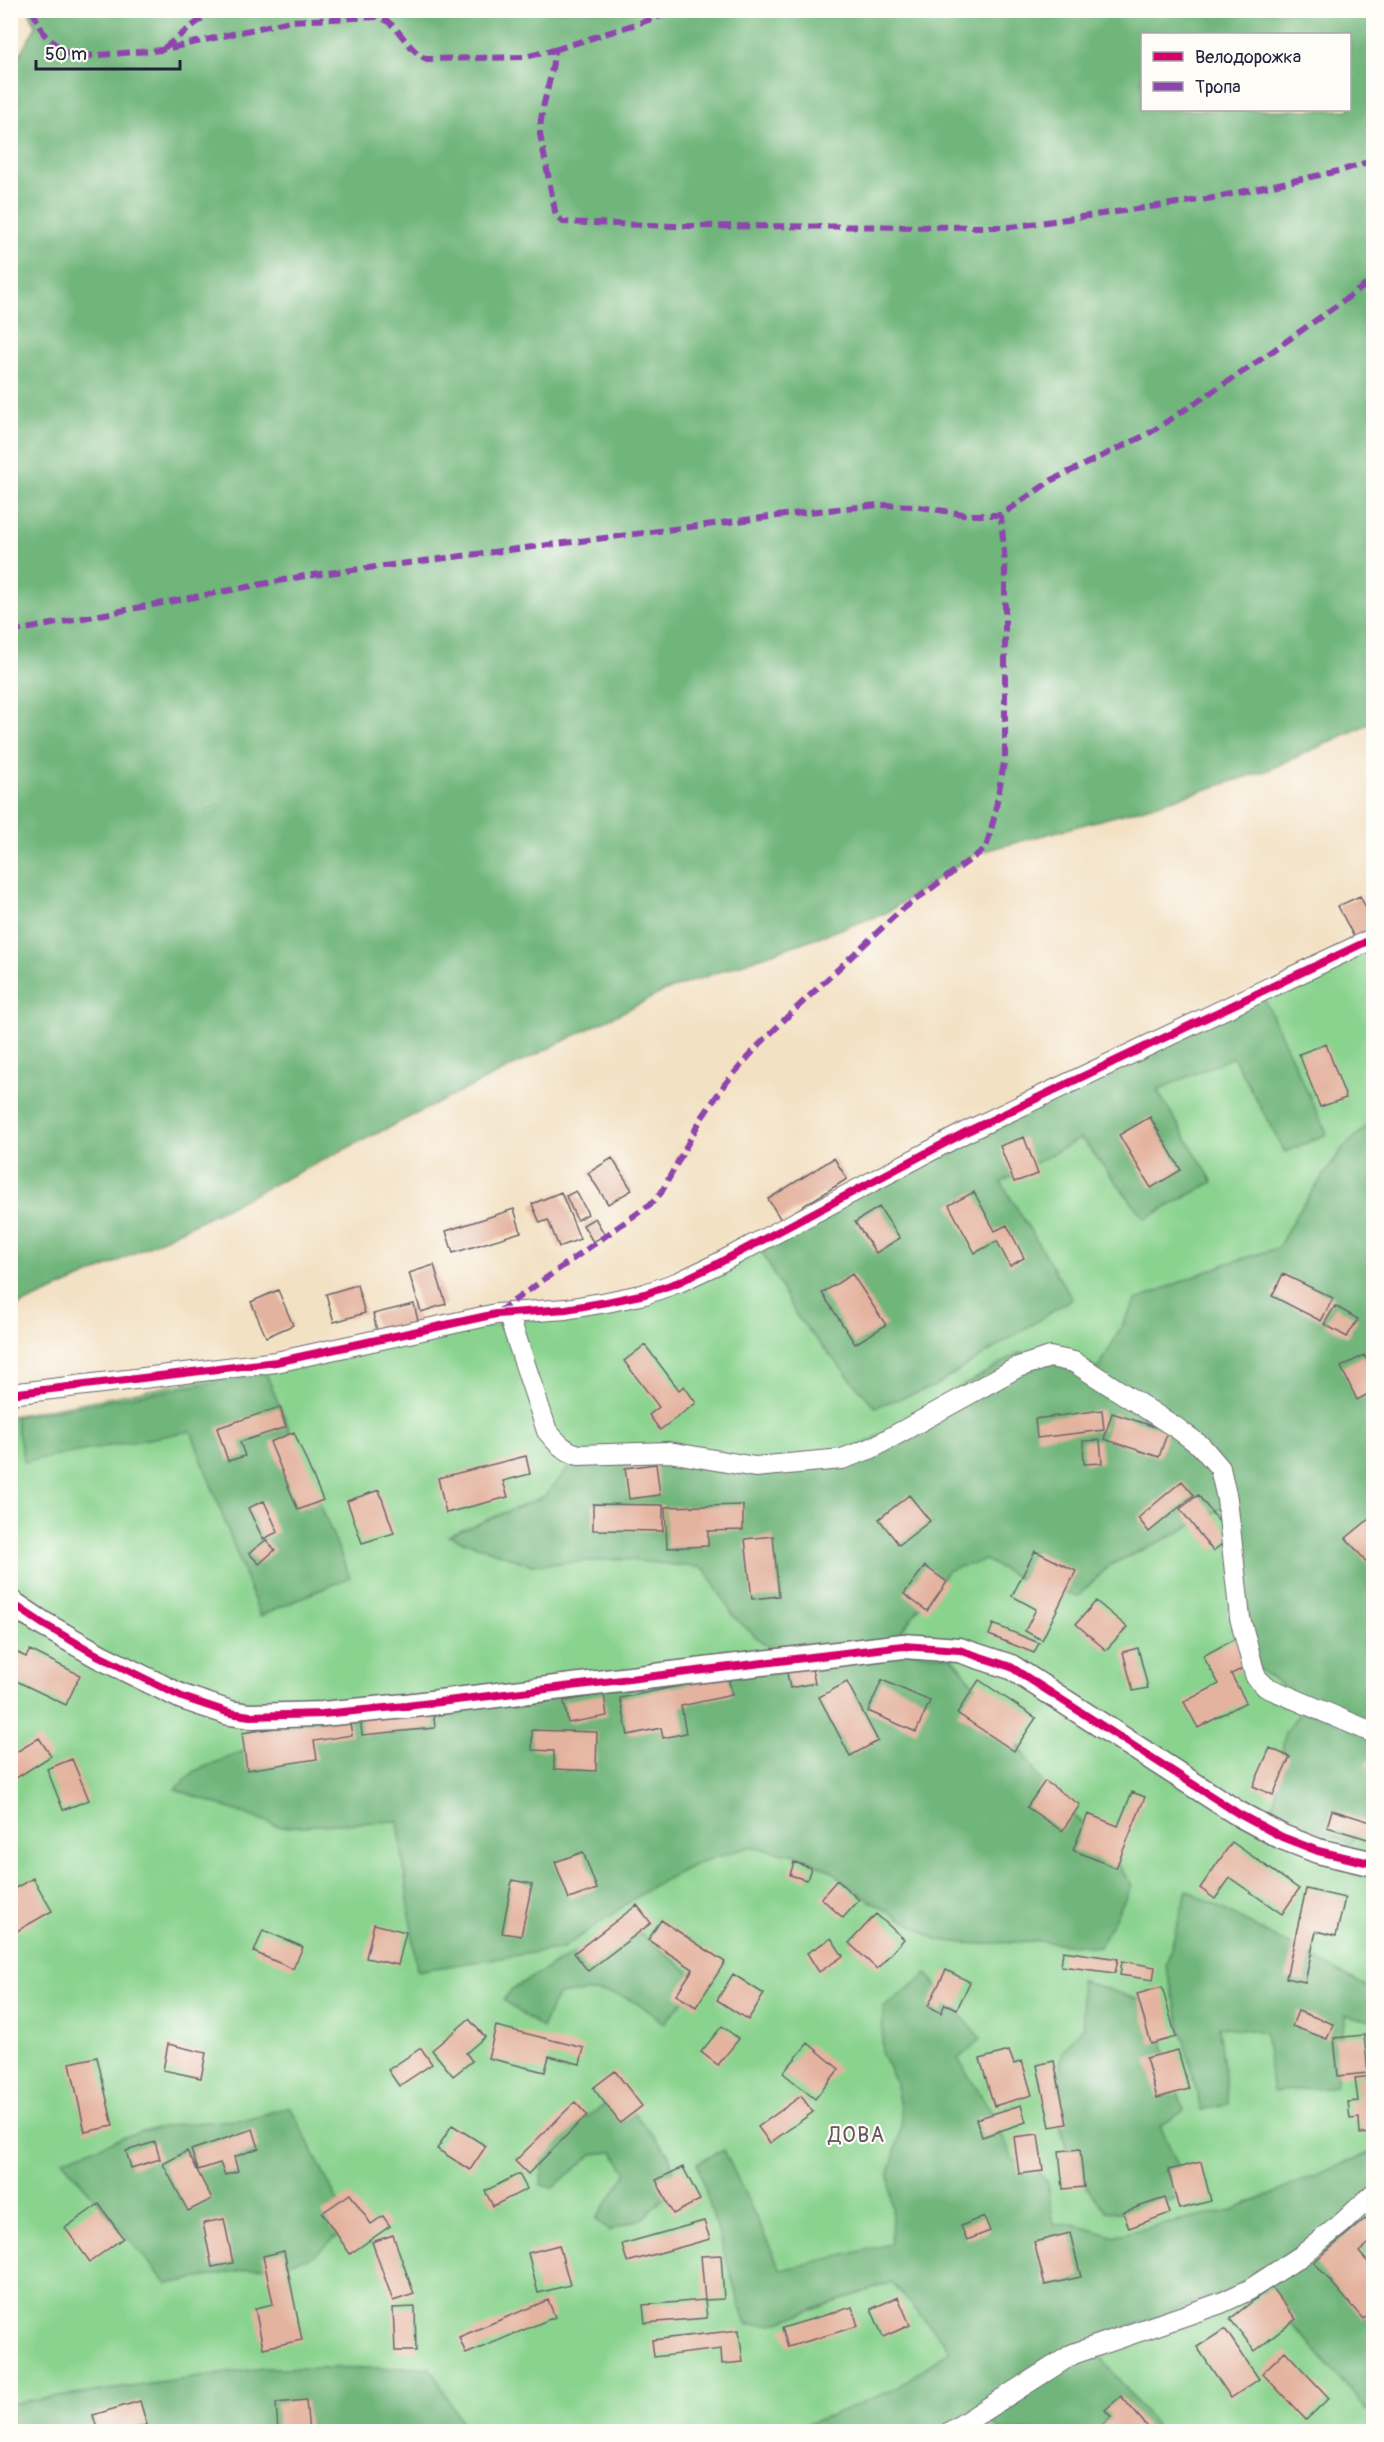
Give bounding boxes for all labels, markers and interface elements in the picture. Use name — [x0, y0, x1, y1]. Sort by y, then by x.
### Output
scale bar — [36, 33, 180, 71]
legend — [1141, 33, 1351, 111]
text: 50 m — [45, 43, 87, 66]
text: Велодорожка — [1195, 46, 1301, 69]
text: Тропа — [1195, 76, 1241, 99]
district label: ДОВА — [827, 2122, 886, 2149]

